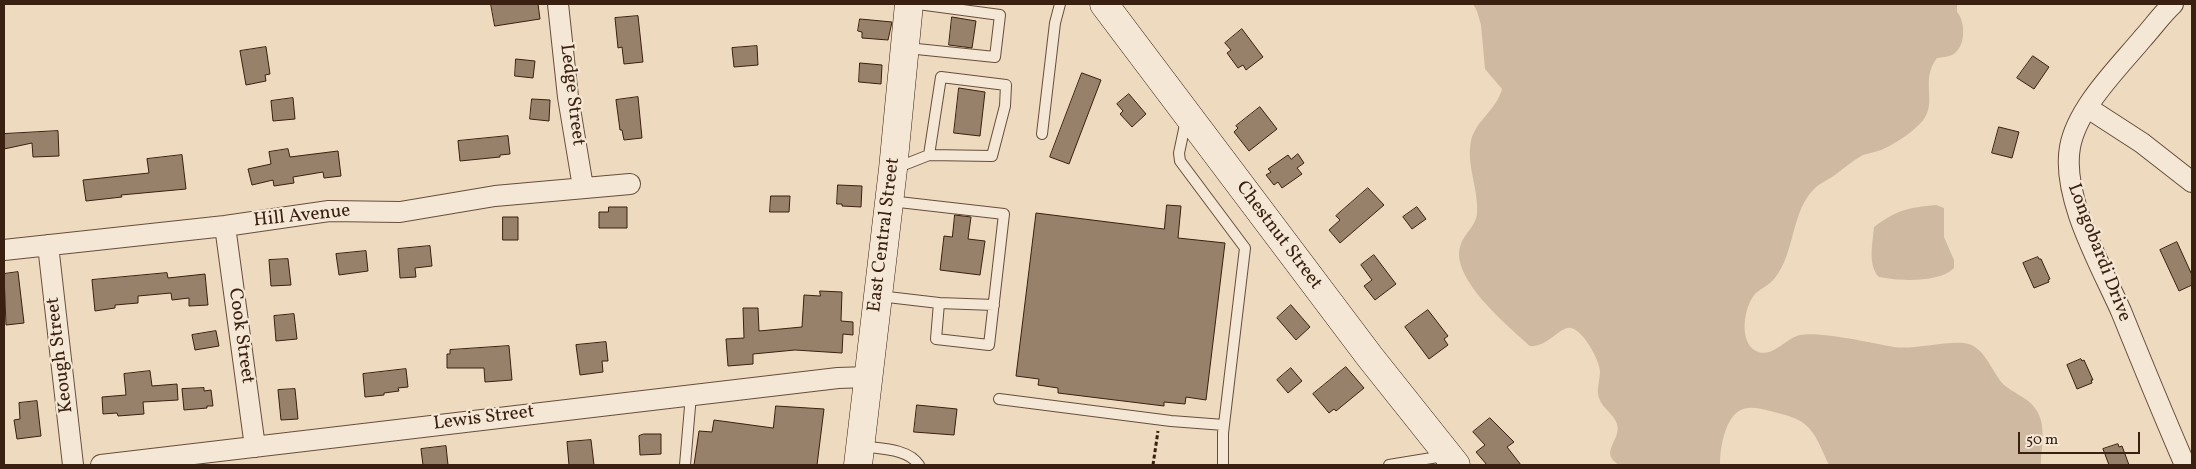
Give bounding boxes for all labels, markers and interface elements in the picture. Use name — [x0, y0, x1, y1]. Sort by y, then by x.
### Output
street label: Ledge Street — [553, 43, 589, 147]
street label: East Central Street — [864, 156, 906, 314]
street label: Chestnut Street — [1230, 177, 1326, 295]
street label: Longobardi Drive — [2061, 181, 2135, 325]
street label: Hill Avenue — [252, 201, 352, 233]
street label: Cook Street — [222, 287, 258, 385]
street label: Keough Street — [43, 296, 79, 414]
street label: Lewis Street — [432, 401, 536, 437]
scale bar — [2021, 422, 2144, 454]
text: 50 m — [2026, 430, 2058, 451]

